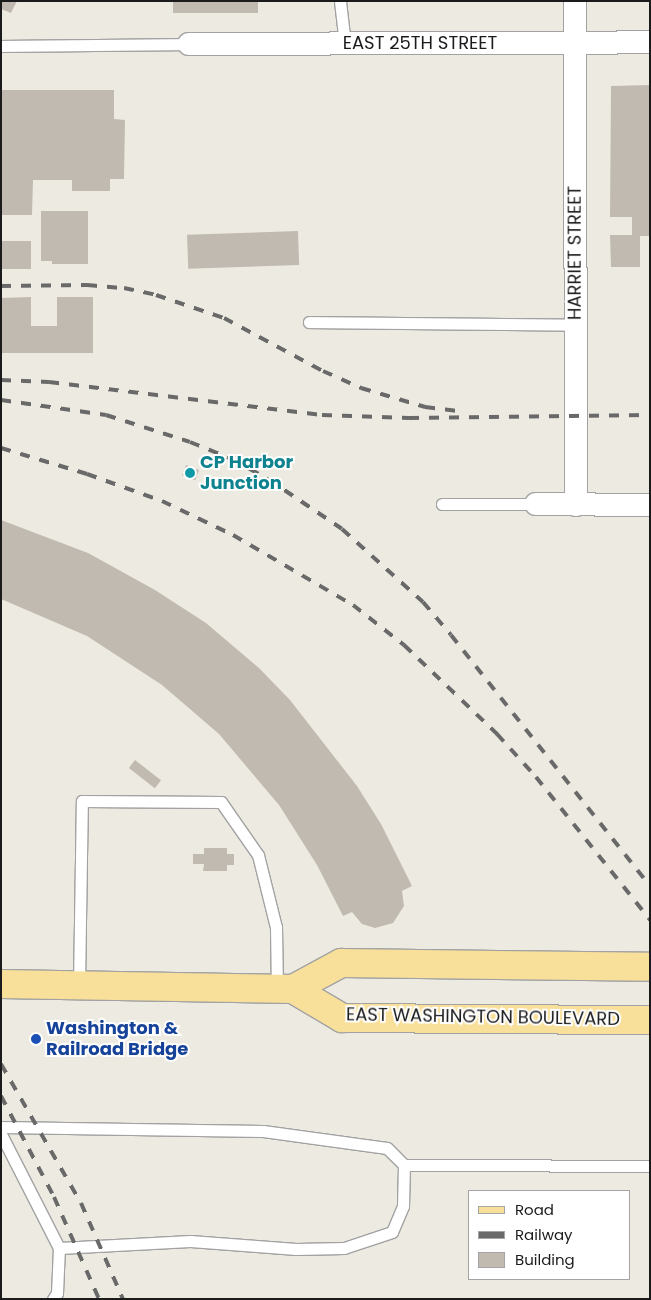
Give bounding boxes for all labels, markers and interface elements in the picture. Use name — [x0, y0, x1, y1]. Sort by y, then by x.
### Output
street label: EAST 25TH STREET — [343, 32, 497, 54]
street label: HARRIET STREET — [564, 186, 586, 320]
place label: CP Harbor Junction — [200, 452, 293, 494]
marker: CP Harbor Junction — [184, 467, 196, 479]
street label: EAST WASHINGTON BOULEVARD — [346, 1004, 620, 1030]
place label: Washington & Railroad Bridge — [46, 1018, 188, 1060]
marker: Washington & Railroad Bridge — [30, 1033, 42, 1045]
legend — [468, 1190, 631, 1280]
text: Road — [515, 1199, 554, 1220]
text: Railway — [515, 1224, 573, 1245]
text: Building — [515, 1249, 575, 1270]

